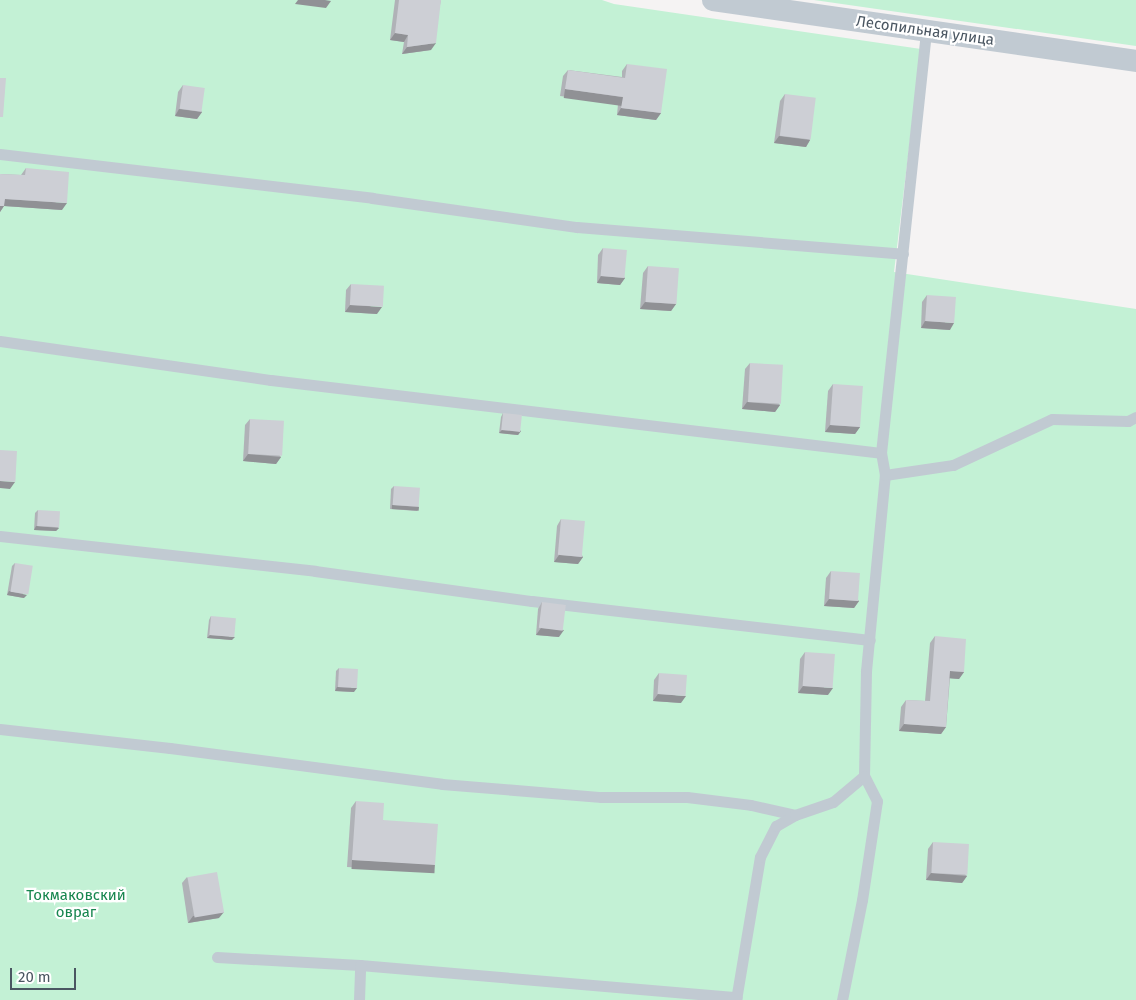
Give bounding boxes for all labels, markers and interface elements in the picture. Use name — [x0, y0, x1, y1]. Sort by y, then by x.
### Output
street label: Лесопильная улица — [855, 12, 995, 50]
park label: Токмаковский овраг — [26, 886, 126, 921]
scale bar — [12, 958, 79, 990]
text: 20 m — [18, 968, 51, 986]

